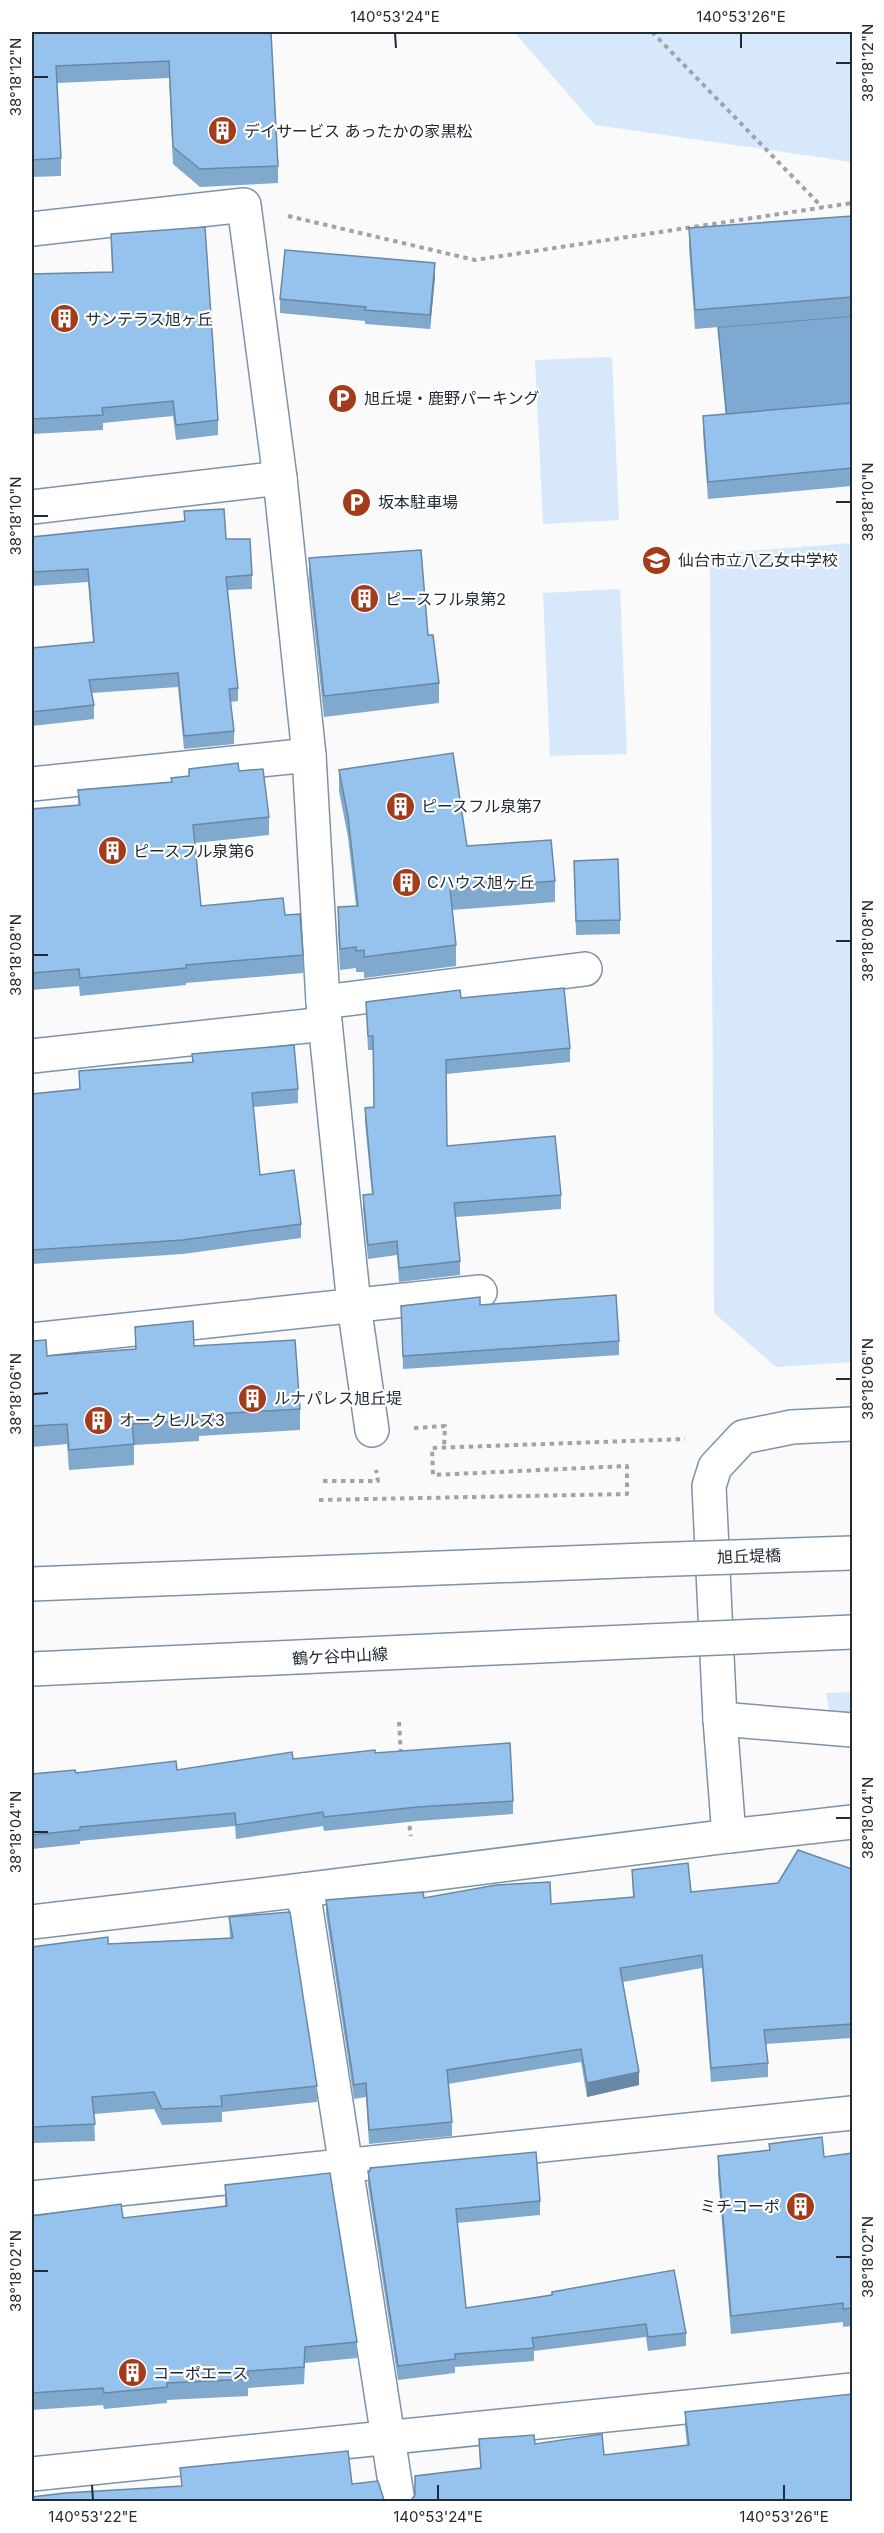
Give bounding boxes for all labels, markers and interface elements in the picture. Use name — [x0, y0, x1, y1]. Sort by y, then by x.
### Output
text: 140°53'24"E — [350, 7, 440, 26]
text: 140°53'26"E — [696, 7, 786, 26]
text: 38°18'12"N — [858, 24, 877, 102]
text: 38°18'12"N — [6, 38, 25, 116]
building icon: デイサービス あったかの家黒松 — [207, 115, 239, 147]
place label: デイサービス あったかの家黒松 — [244, 121, 473, 141]
building icon: サンテラス旭ヶ丘 — [48, 303, 80, 335]
place label: サンテラス旭ヶ丘 — [85, 309, 213, 329]
parking icon: 旭丘堤・鹿野パーキング — [327, 382, 359, 414]
place label: 旭丘堤・鹿野パーキング — [364, 388, 540, 408]
text: 38°18'10"N — [858, 463, 877, 541]
text: 38°18'10"N — [6, 477, 25, 555]
parking icon: 坂本駐車場 — [341, 486, 373, 518]
place label: 坂本駐車場 — [378, 492, 458, 512]
school or university icon: 仙台市立八乙女中学校 — [641, 544, 673, 576]
place label: 仙台市立八乙女中学校 — [678, 550, 838, 570]
building icon: ピースフル泉第2 — [348, 583, 380, 615]
place label: ピースフル泉第2 — [385, 589, 506, 609]
building icon: ピースフル泉第7 — [384, 790, 416, 822]
place label: ピースフル泉第7 — [421, 796, 541, 816]
building icon: ピースフル泉第6 — [96, 835, 128, 867]
place label: ピースフル泉第6 — [133, 841, 254, 861]
building icon: Cハウス旭ヶ丘 — [390, 866, 422, 898]
place label: Cハウス旭ヶ丘 — [427, 872, 535, 892]
text: 38°18'08"N — [858, 900, 877, 982]
text: 38°18'08"N — [6, 914, 25, 996]
text: 38°18'06"N — [858, 1338, 877, 1420]
text: 38°18'06"N — [6, 1353, 25, 1435]
building icon: ルナパレス旭丘堤 — [237, 1382, 269, 1414]
place label: ルナパレス旭丘堤 — [274, 1388, 402, 1408]
building icon: オークヒルズ3 — [82, 1404, 114, 1436]
place label: オークヒルズ3 — [119, 1410, 225, 1430]
street label: 旭丘堤橋 — [717, 1545, 781, 1567]
street label: 鶴ケ谷中山線 — [292, 1644, 388, 1668]
text: 38°18'04"N — [858, 1777, 877, 1859]
text: 38°18'04"N — [6, 1791, 25, 1873]
building icon: ミチコーポ — [785, 2190, 817, 2222]
place label: ミチコーポ — [700, 2196, 780, 2216]
text: 38°18'02"N — [858, 2216, 877, 2298]
text: 38°18'02"N — [6, 2230, 25, 2312]
building icon: コーポエース — [116, 2357, 148, 2389]
place label: コーポエース — [153, 2363, 248, 2383]
text: 140°53'22"E — [48, 2507, 138, 2526]
text: 140°53'24"E — [393, 2507, 483, 2526]
text: 140°53'26"E — [739, 2507, 829, 2526]

